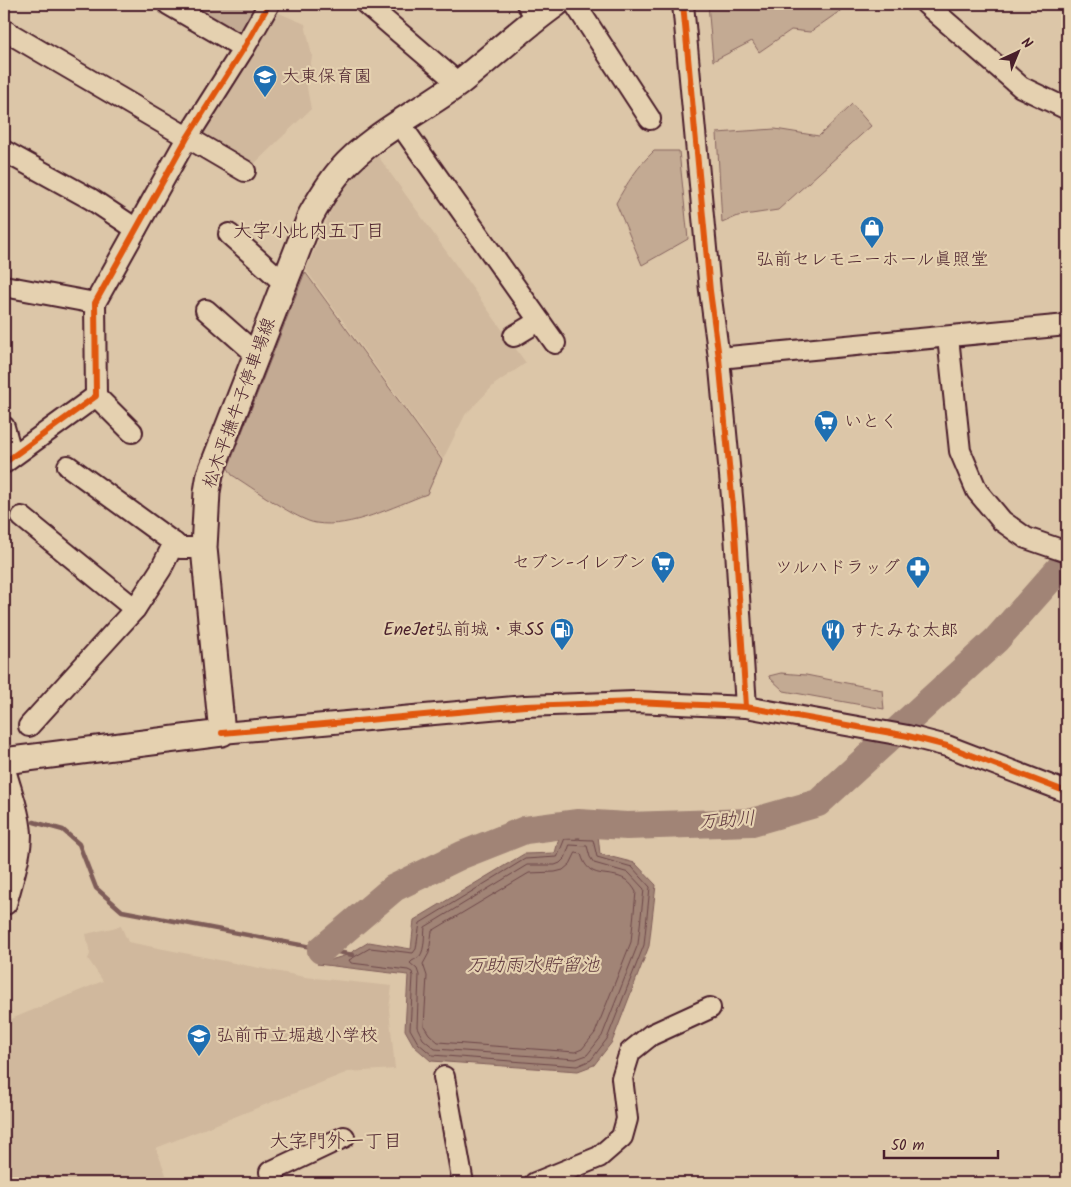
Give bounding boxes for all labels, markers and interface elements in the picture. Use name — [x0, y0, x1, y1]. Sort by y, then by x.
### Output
north arrow — [994, 28, 1044, 78]
text: N — [1016, 32, 1037, 54]
place label: 大東保育園 — [282, 63, 372, 92]
school or university icon: 大東保育園 — [252, 64, 278, 98]
shop icon: 弘前セレモニーホール眞照堂 — [859, 215, 885, 249]
district label: 大字小比内五丁目 — [233, 217, 385, 247]
place label: 弘前セレモニーホール眞照堂 — [756, 246, 988, 275]
street label: 松木平撫牛子停車場線 — [196, 313, 284, 493]
place label: いとく — [844, 408, 898, 437]
supermarket icon: いとく — [813, 409, 839, 443]
place label: セブン-イレブン — [512, 549, 646, 578]
supermarket icon: セブン-イレブン — [650, 550, 676, 584]
place label: ツルハドラッグ — [775, 554, 900, 583]
pharmacy icon: ツルハドラッグ — [905, 555, 931, 589]
place label: EneJet弘前城・東SS — [383, 616, 544, 645]
fuel station icon: EneJet弘前城・東SS — [549, 617, 575, 651]
place label: すたみな太郎 — [850, 617, 958, 646]
restaurant icon: すたみな太郎 — [820, 618, 846, 652]
water label: 万助川 — [698, 804, 756, 838]
water label: 万助雨水貯留池 — [466, 951, 600, 981]
place label: 弘前市立堀越小学校 — [216, 1022, 378, 1051]
school or university icon: 弘前市立堀越小学校 — [186, 1023, 212, 1057]
district label: 大字門外一丁目 — [269, 1127, 403, 1157]
scale bar — [884, 1127, 997, 1159]
text: 50 m — [891, 1134, 925, 1158]

